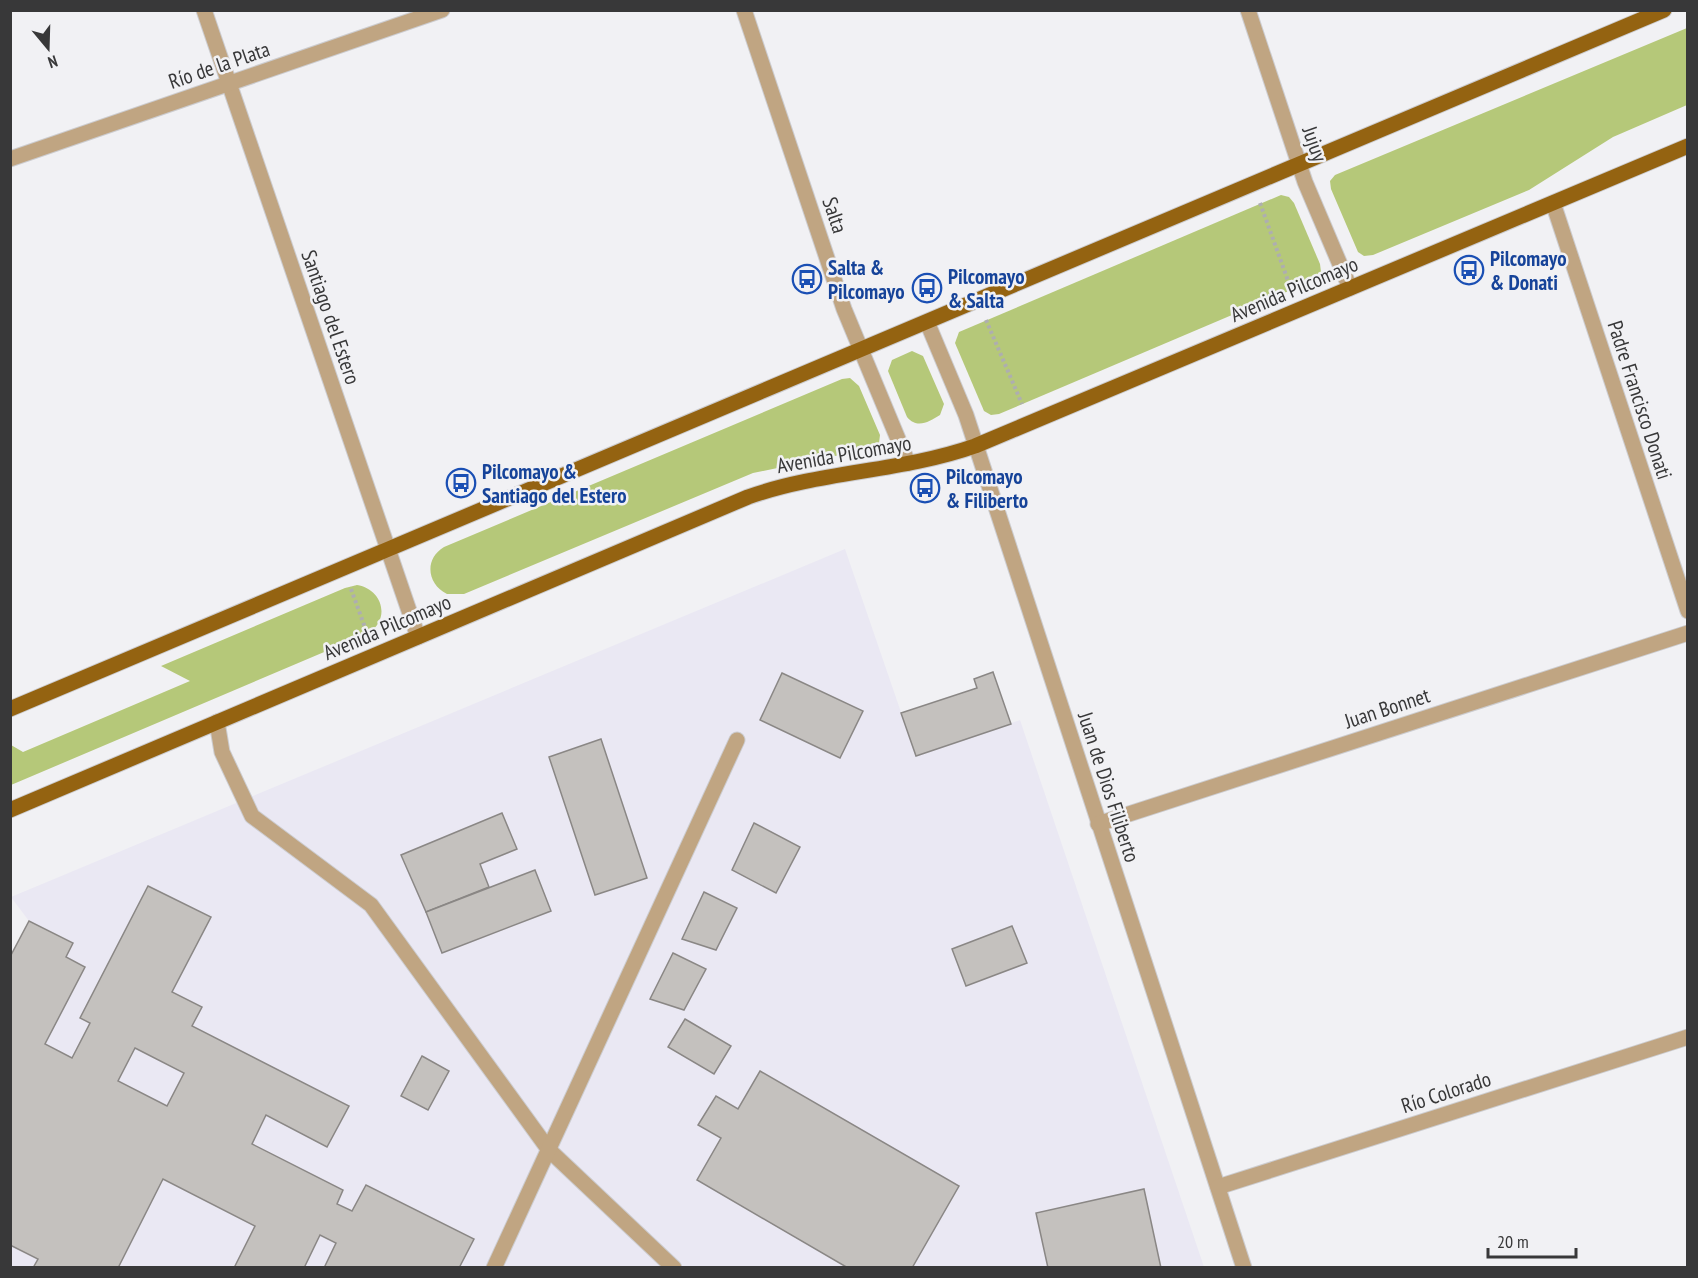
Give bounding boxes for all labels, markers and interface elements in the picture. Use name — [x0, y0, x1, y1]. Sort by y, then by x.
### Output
north arrow — [18, 18, 78, 78]
street label: Río de la Plata — [165, 35, 273, 95]
text: N — [46, 51, 60, 73]
street label: Jujuy — [1296, 122, 1334, 165]
street label: Salta — [816, 193, 854, 237]
place label: Pilcomayo & Donati — [1490, 245, 1566, 296]
street label: Santiago del Estero — [295, 246, 367, 388]
street label: Avenida Pilcomayo — [1226, 250, 1362, 328]
place label: Salta & Pilcomayo — [828, 254, 904, 305]
bus stop icon: Pilcomayo & Donati — [1453, 254, 1485, 286]
bus stop icon: Salta & Pilcomayo — [791, 263, 823, 295]
place label: Pilcomayo & Salta — [948, 263, 1024, 314]
bus stop icon: Pilcomayo & Salta — [911, 272, 943, 304]
street label: Padre Francisco Donati — [1602, 317, 1678, 483]
street label: Avenida Pilcomayo — [775, 429, 913, 479]
place label: Pilcomayo & Santiago del Estero — [482, 458, 627, 509]
place label: Pilcomayo & Filiberto — [946, 463, 1028, 514]
bus stop icon: Pilcomayo & Santiago del Estero — [445, 467, 477, 499]
bus stop icon: Pilcomayo & Filiberto — [909, 472, 941, 504]
street label: Avenida Pilcomayo — [319, 588, 455, 666]
street label: Juan Bonnet — [1340, 681, 1433, 735]
street label: Juan de Dios Filiberto — [1072, 708, 1146, 865]
street label: Río Colorado — [1398, 1065, 1494, 1119]
scale bar — [1488, 1221, 1576, 1259]
text: 20 m — [1497, 1230, 1529, 1253]

